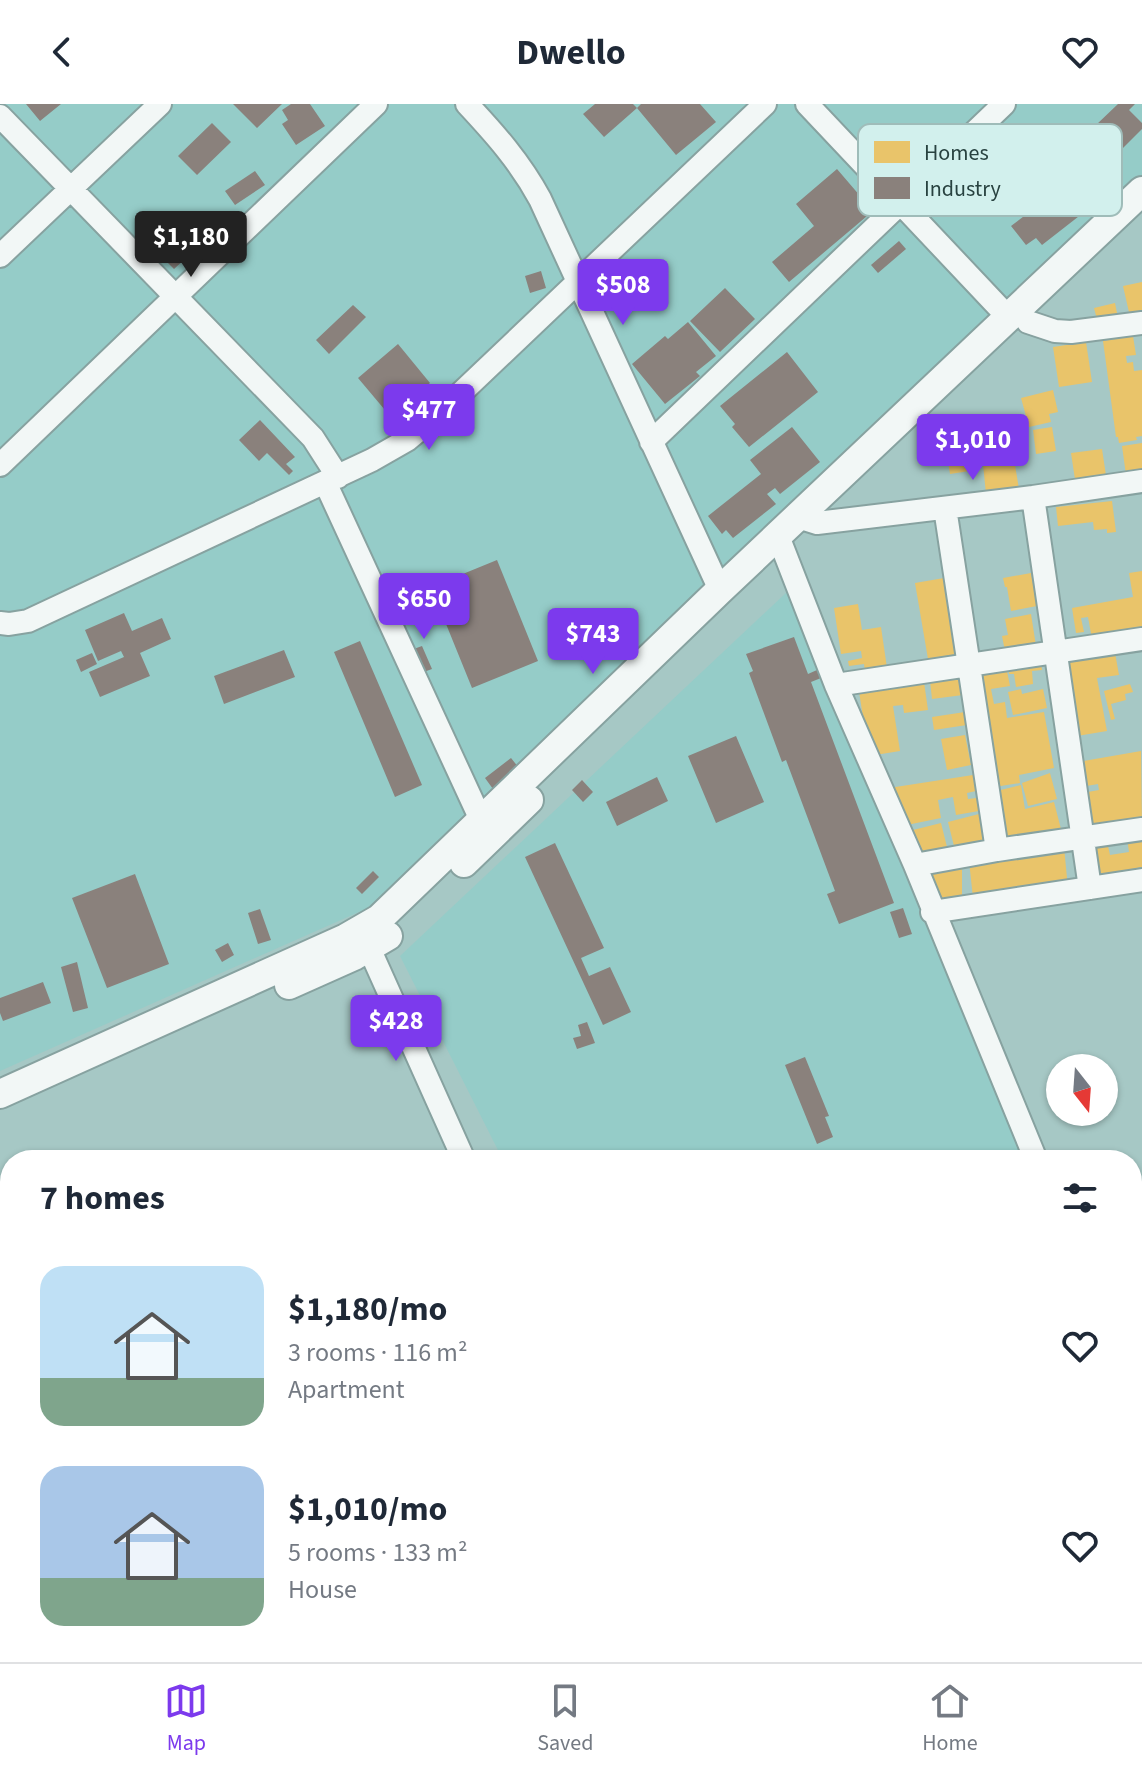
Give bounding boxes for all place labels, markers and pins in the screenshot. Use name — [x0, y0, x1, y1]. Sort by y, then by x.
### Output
pin: $1,180 — [126, 211, 256, 279]
pin: $508 — [576, 259, 670, 327]
pin: $477 — [382, 384, 476, 452]
pin: $1,010 — [908, 414, 1038, 482]
pin: $650 — [377, 573, 471, 641]
pin: $743 — [546, 608, 640, 676]
pin: $428 — [349, 995, 443, 1063]

